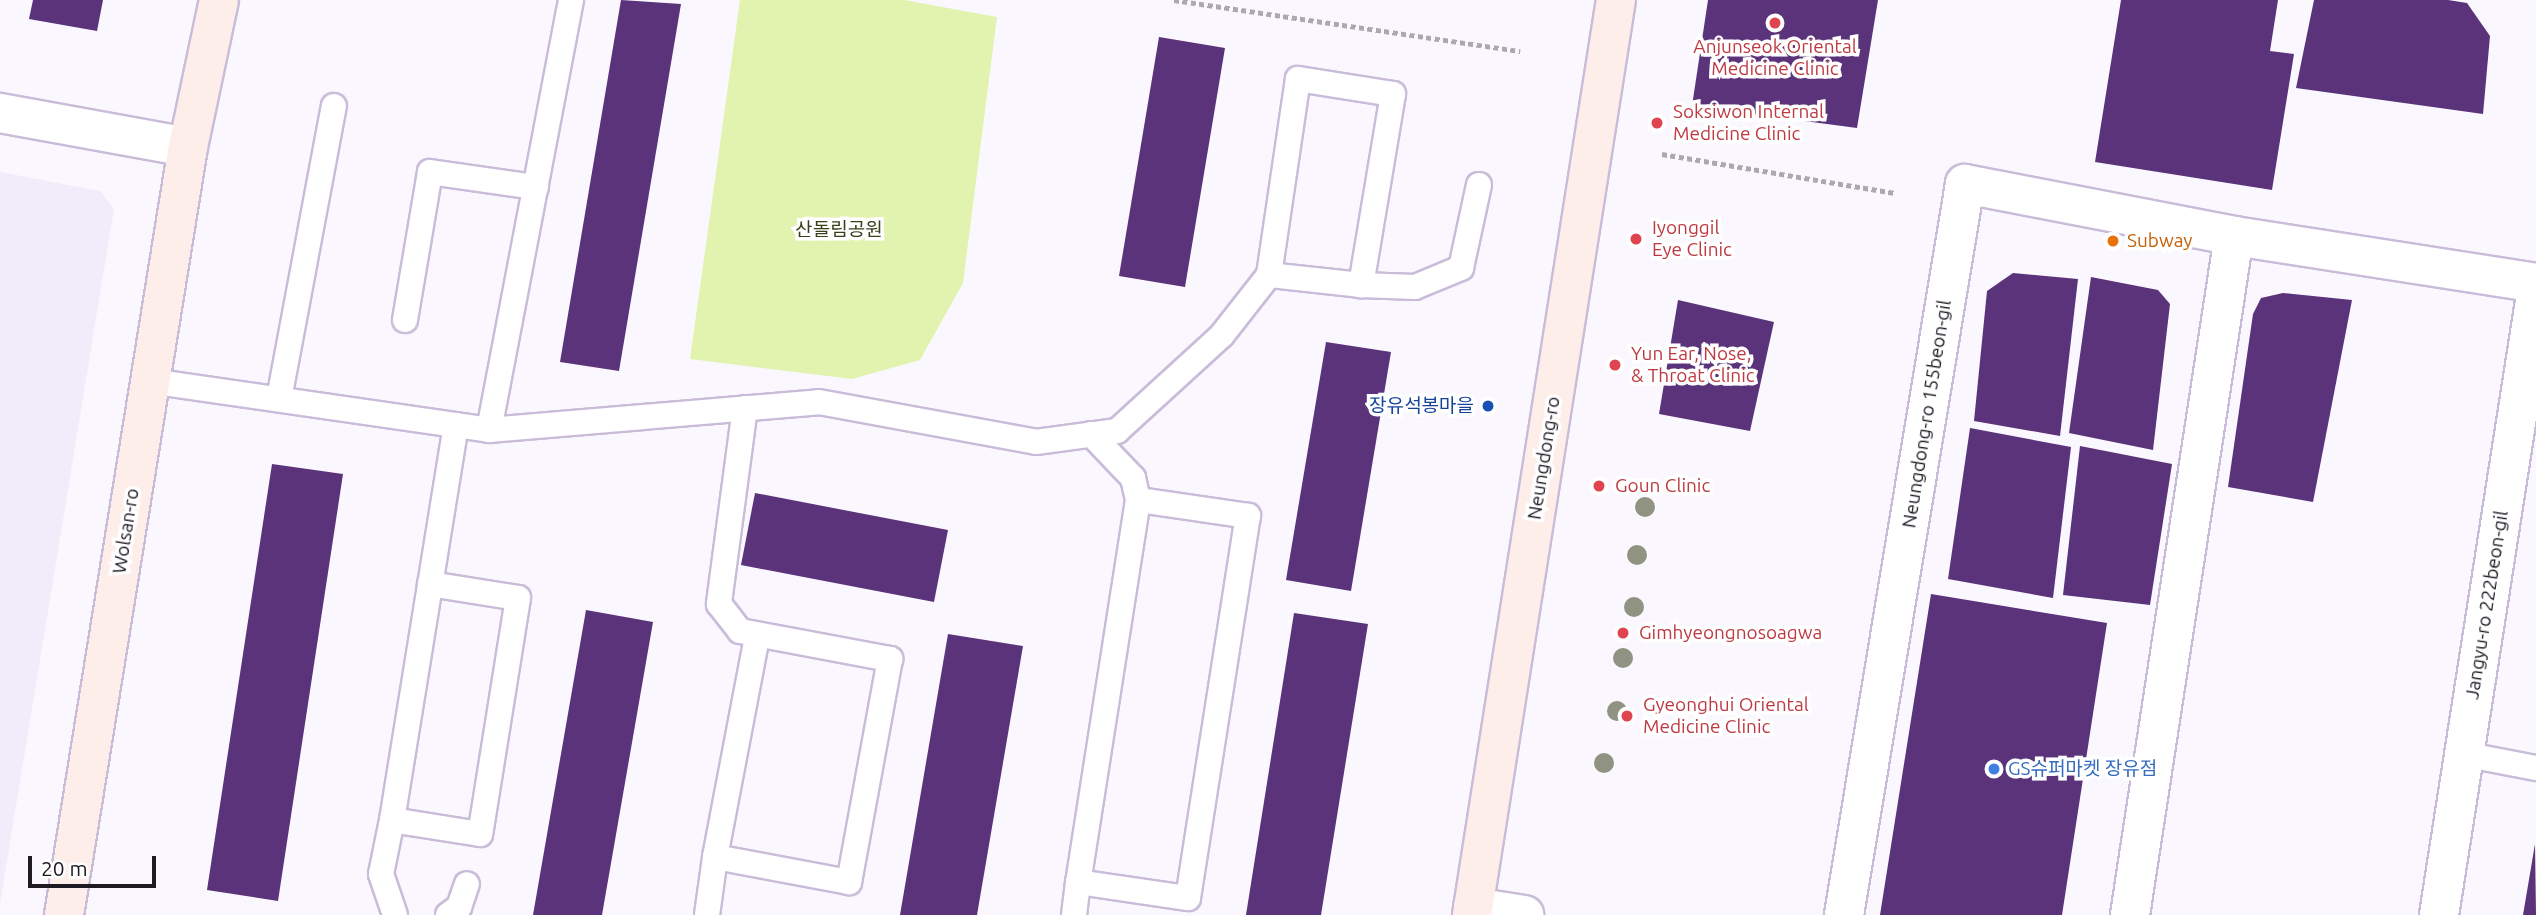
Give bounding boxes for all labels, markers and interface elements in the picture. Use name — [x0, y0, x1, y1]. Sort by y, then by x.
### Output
marker: Anjunseok Oriental Medicine Clinic — [1765, 13, 1785, 33]
place label: Anjunseok Oriental Medicine Clinic — [1693, 36, 1857, 80]
place label: Soksiwon Internal Medicine Clinic — [1673, 101, 1824, 145]
marker: Soksiwon Internal Medicine Clinic — [1647, 113, 1667, 133]
place label: Iyonggil Eye Clinic — [1652, 217, 1732, 261]
park label: 산돌림공원 — [795, 219, 883, 241]
marker: Iyonggil Eye Clinic — [1626, 229, 1646, 249]
place label: Subway — [2127, 230, 2193, 252]
marker: Subway — [2105, 233, 2121, 249]
street label: Neungdong-ro 155beon-gil — [1898, 298, 1956, 530]
place label: Yun Ear, Nose, & Throat Clinic — [1631, 343, 1755, 387]
marker: Yun Ear, Nose, & Throat Clinic — [1605, 355, 1625, 375]
place label: 장유석봉마을 — [1369, 395, 1474, 417]
street label: Neungdong-ro — [1523, 395, 1565, 521]
marker: 장유석봉마을 — [1480, 398, 1496, 414]
place label: Goun Clinic — [1615, 475, 1710, 497]
marker: Goun Clinic — [1589, 476, 1609, 496]
street label: Wolsan-ro — [108, 487, 144, 575]
street label: Jangyu-ro 222beon-gil — [2461, 509, 2513, 701]
place label: Gimhyeongnosoagwa — [1639, 622, 1822, 644]
marker: Gimhyeongnosoagwa — [1613, 623, 1633, 643]
place label: Gyeonghui Oriental Medicine Clinic — [1643, 694, 1809, 738]
marker: Gyeonghui Oriental Medicine Clinic — [1617, 706, 1637, 726]
place label: GS슈퍼마켓 장유점 — [2008, 758, 2157, 780]
marker: GS슈퍼마켓 장유점 — [1986, 761, 2002, 777]
scale bar — [32, 842, 159, 886]
text: 20 m — [41, 856, 88, 880]

